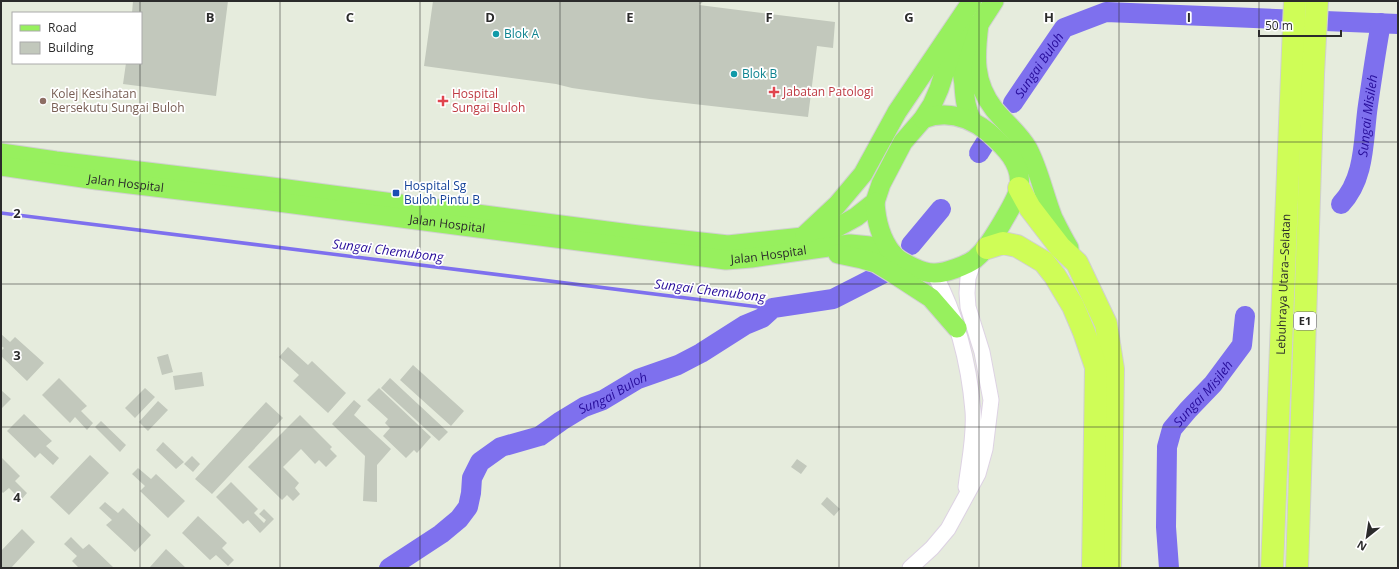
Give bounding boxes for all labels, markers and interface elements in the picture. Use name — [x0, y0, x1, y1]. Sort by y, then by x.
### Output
text: B — [206, 8, 215, 26]
text: C — [346, 8, 354, 26]
text: D — [485, 8, 495, 26]
text: E — [626, 8, 634, 26]
text: F — [765, 8, 773, 26]
text: G — [904, 8, 914, 26]
text: H — [1044, 8, 1054, 26]
text: I — [1187, 8, 1191, 26]
legend — [12, 12, 142, 64]
scale bar — [1259, 12, 1341, 38]
text: 50 m — [1265, 17, 1293, 34]
text: Road — [48, 19, 77, 36]
place label: Blok A — [504, 25, 539, 42]
marker: Blok A — [491, 29, 501, 39]
water label: Sungai Buloh — [1010, 29, 1068, 101]
text: Building — [48, 39, 94, 56]
place label: Blok B — [742, 65, 777, 82]
marker: Blok B — [729, 69, 739, 79]
water label: Sungai Misileh — [1353, 73, 1381, 158]
place label: Jabatan Patologi — [782, 83, 874, 100]
place label: Kolej Kesihatan Bersekutu Sungai Buloh — [51, 85, 185, 116]
place label: Hospital Sungai Buloh — [452, 85, 525, 116]
marker: Jabatan Patologi — [768, 86, 780, 98]
marker: Hospital Sungai Buloh — [437, 95, 449, 107]
marker: Kolej Kesihatan Bersekutu Sungai Buloh — [38, 96, 48, 106]
street label: Jalan Hospital — [86, 170, 165, 196]
place label: Hospital Sg Buloh Pintu B — [404, 177, 480, 208]
marker: Hospital Sg Buloh Pintu B — [391, 188, 401, 198]
text: 2 — [13, 204, 21, 222]
street label: Jalan Hospital — [407, 210, 486, 237]
street label: Lebuhraya Utara–Selatan — [1272, 213, 1294, 355]
water label: Sungai Chemubong — [331, 234, 446, 266]
street label: Jalan Hospital — [729, 241, 808, 268]
water label: Sungai Chemubong — [653, 274, 768, 306]
road number: E1 — [1294, 312, 1316, 330]
text: 3 — [13, 346, 21, 364]
water label: Sungai Misileh — [1169, 356, 1237, 430]
water label: Sungai Buloh — [574, 368, 649, 418]
text: 4 — [13, 488, 21, 506]
north arrow — [1347, 517, 1387, 557]
text: N — [1354, 537, 1369, 555]

